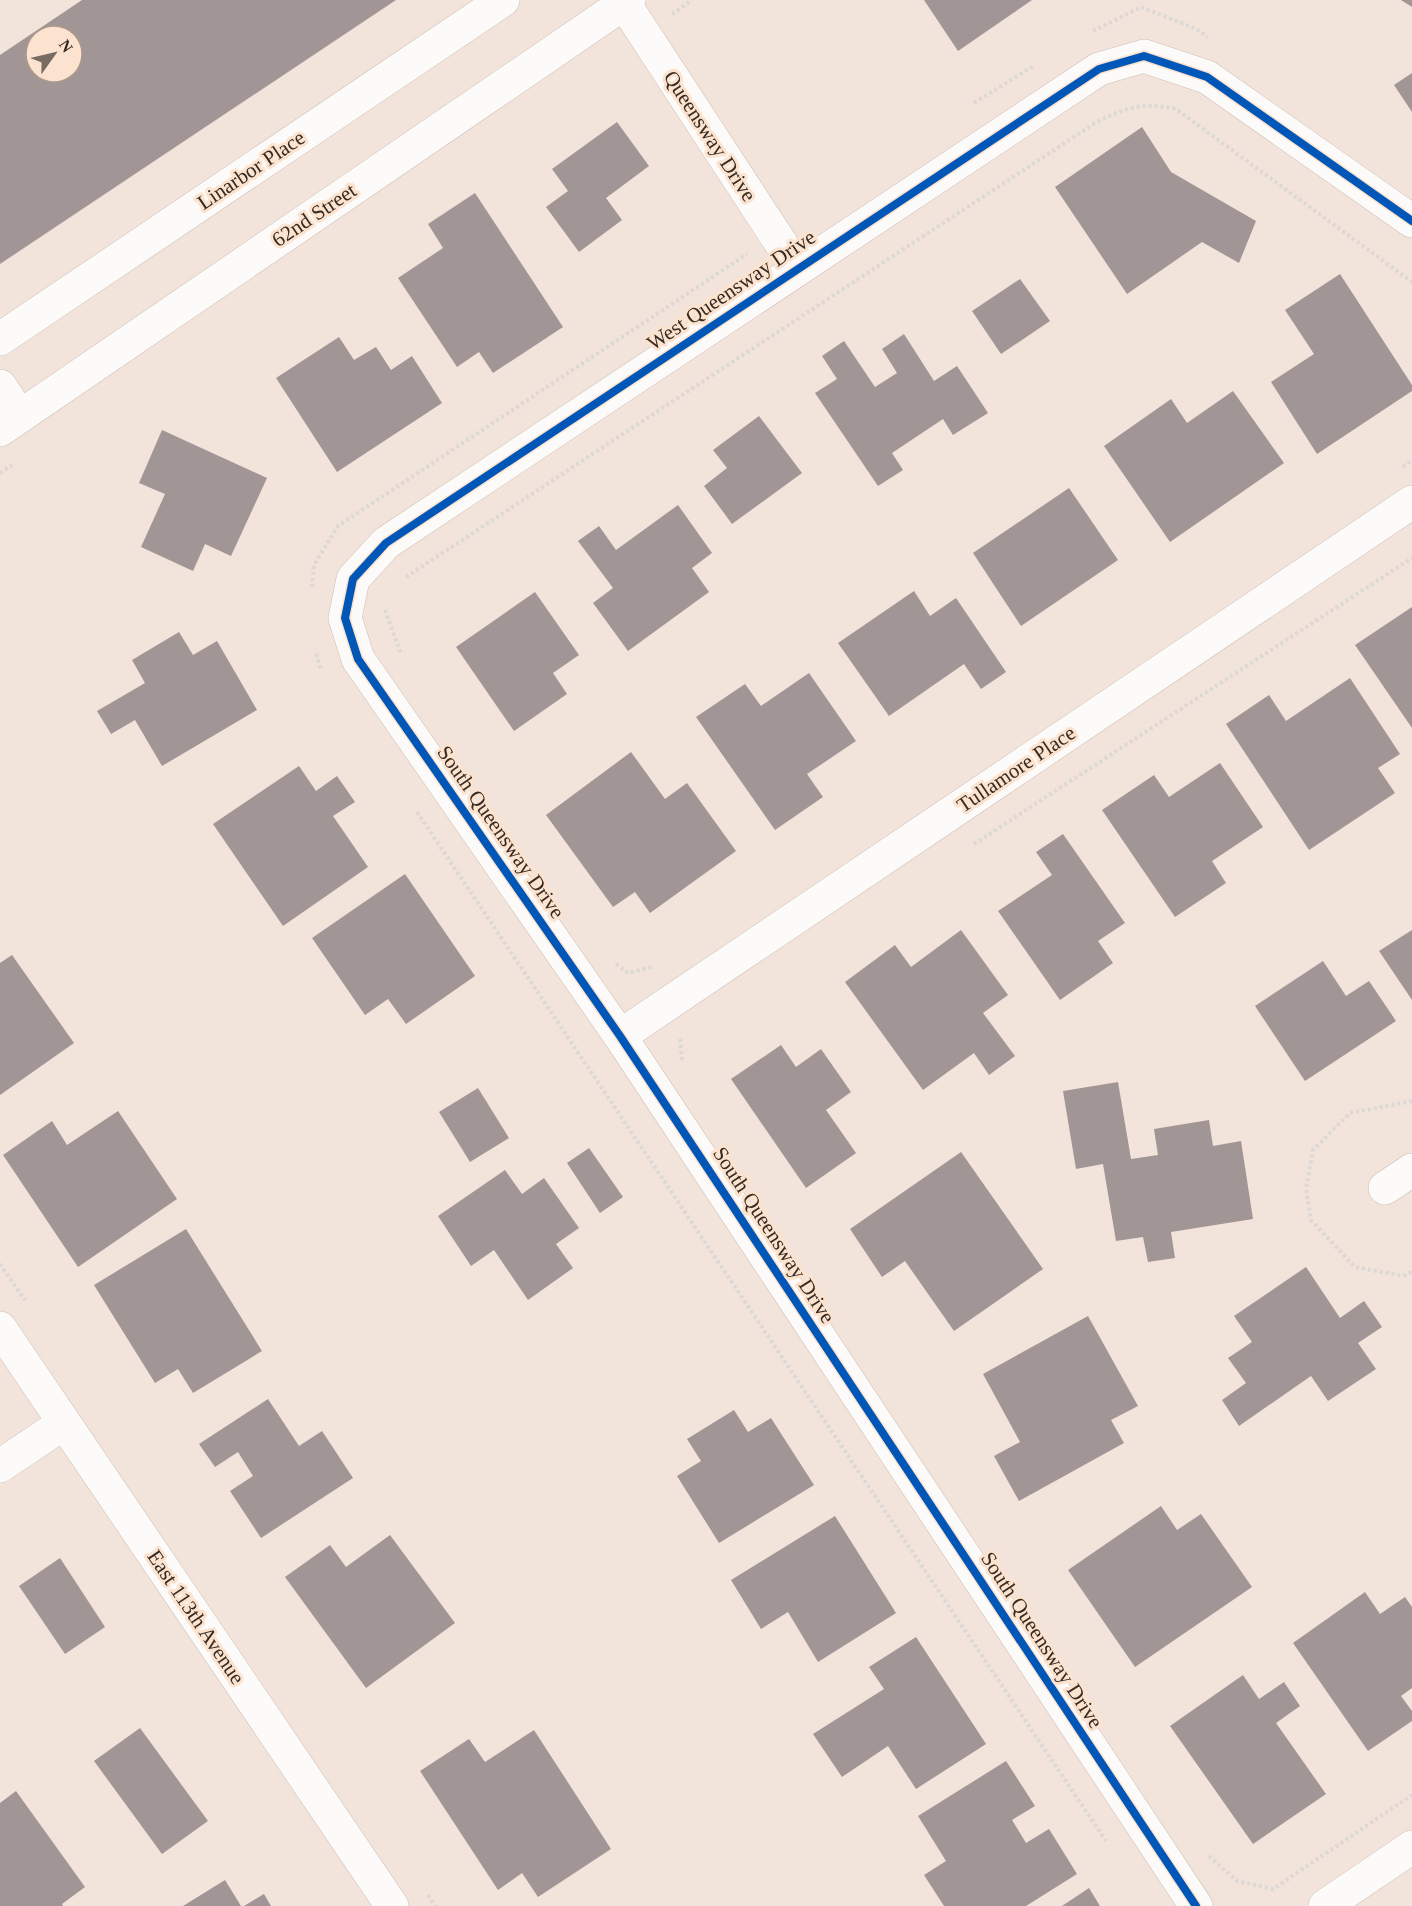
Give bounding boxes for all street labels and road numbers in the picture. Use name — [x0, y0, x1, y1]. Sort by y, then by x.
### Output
street label: Queensway Drive — [659, 66, 761, 206]
street label: Linarbor Place — [193, 125, 309, 215]
street label: 62nd Street — [267, 178, 361, 252]
street label: West Queensway Drive — [642, 225, 820, 355]
street label: Tullamore Place — [952, 721, 1080, 817]
street label: South Queensway Drive — [432, 741, 570, 923]
street label: South Queensway Drive — [708, 1142, 840, 1328]
street label: East 113th Avenue — [142, 1545, 250, 1689]
street label: South Queensway Drive — [976, 1547, 1108, 1733]

